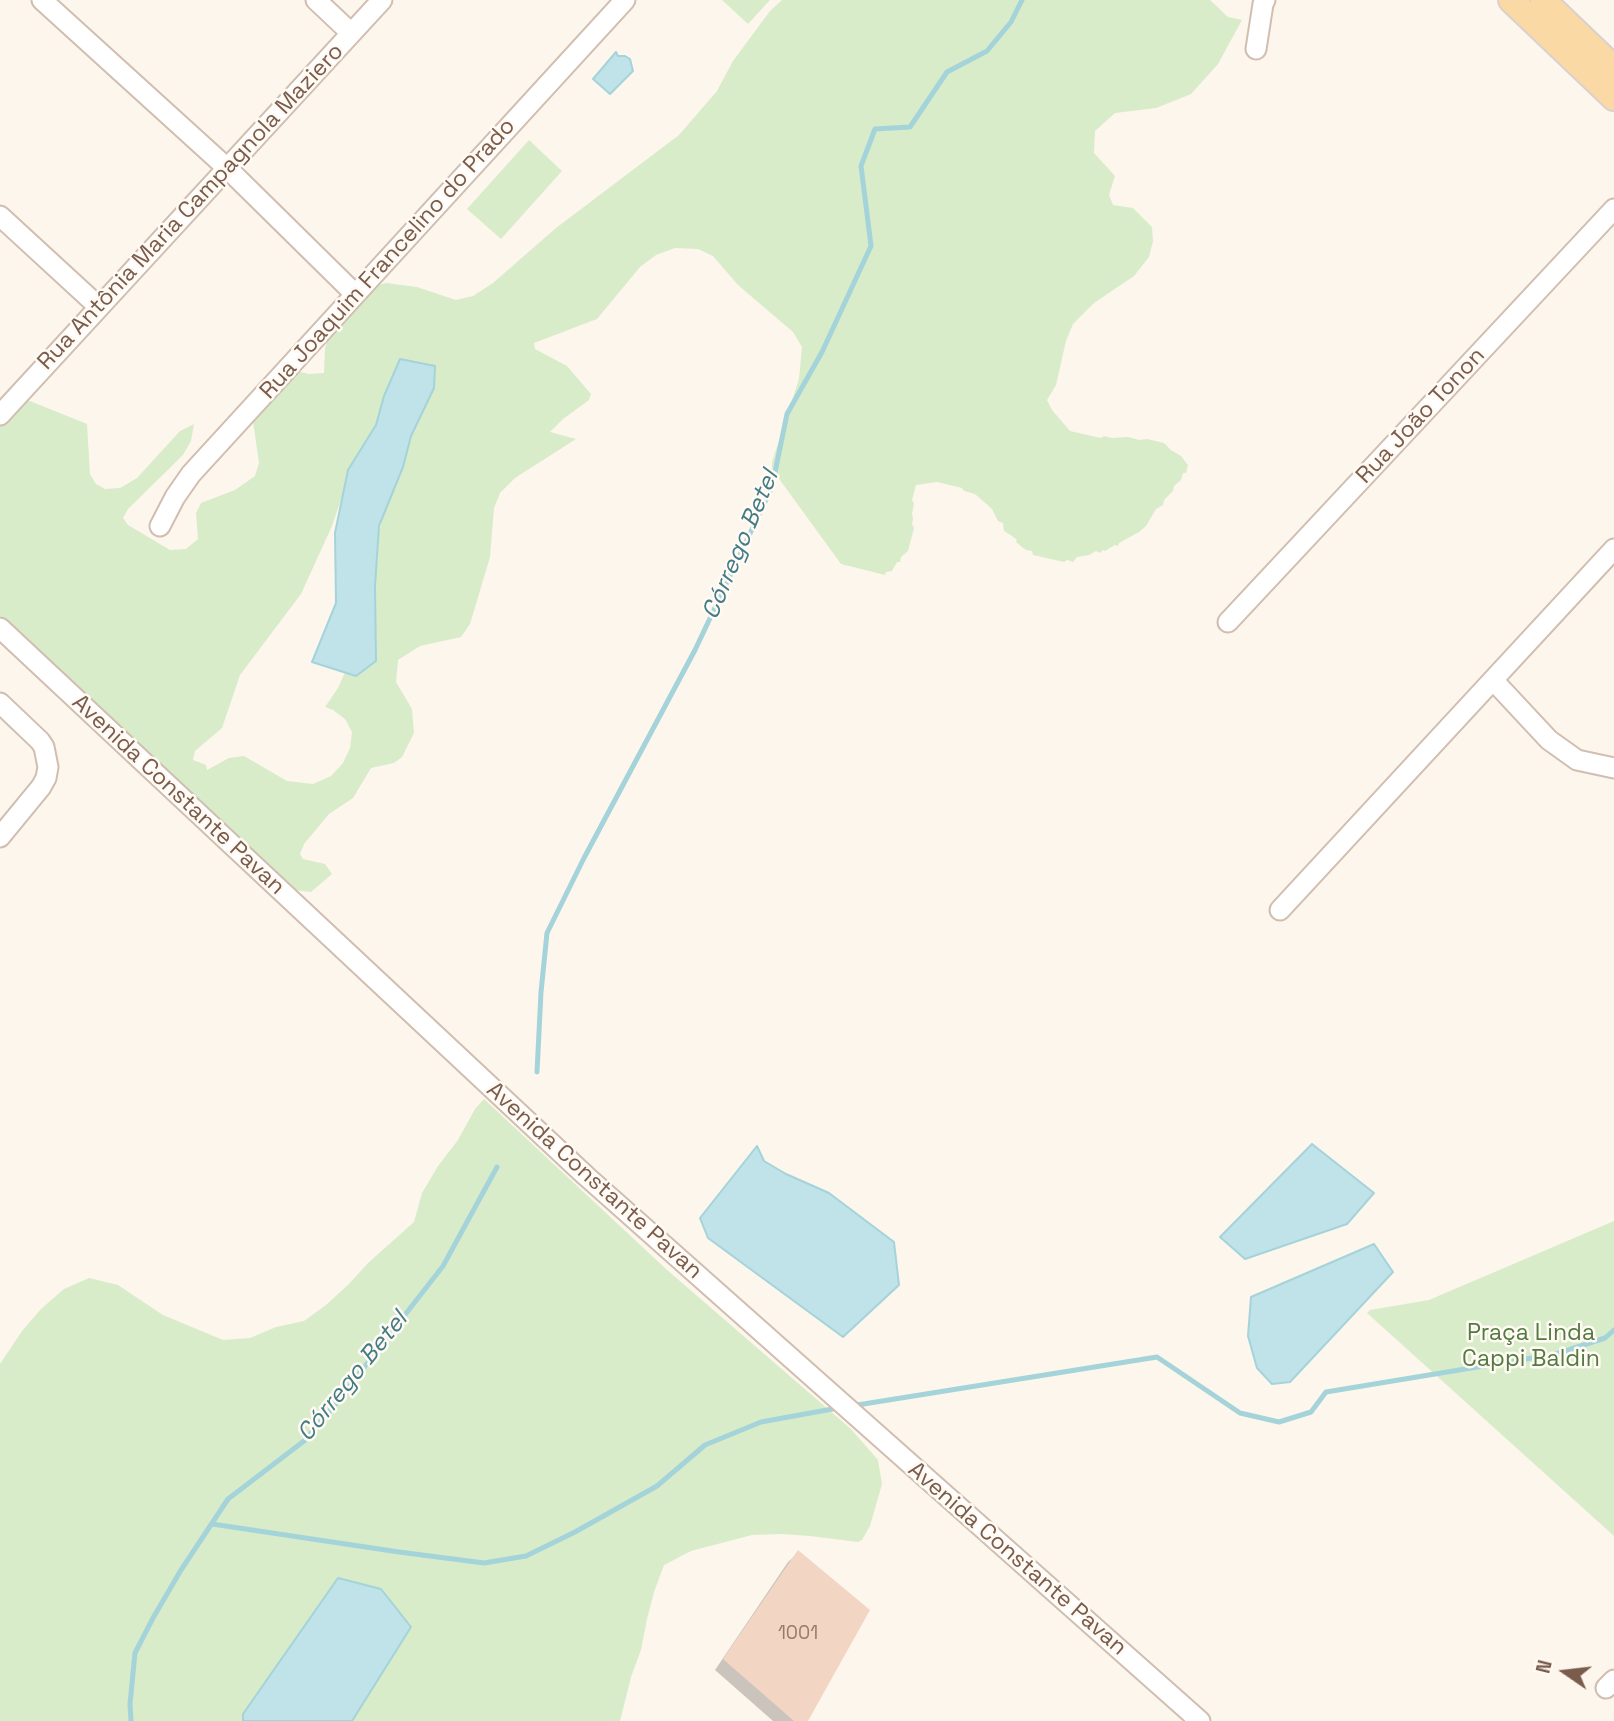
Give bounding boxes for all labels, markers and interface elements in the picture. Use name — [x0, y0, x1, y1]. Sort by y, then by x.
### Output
street label: Rua Antônia Maria Campagnola Maziero — [32, 38, 350, 376]
street label: Rua Joaquim Francelino do Prado — [255, 113, 521, 405]
street label: Rua João Tonon — [1351, 342, 1491, 490]
water label: Córrego Betel — [697, 466, 785, 624]
street label: Avenida Constante Pavan — [66, 689, 290, 901]
street label: Avenida Constante Pavan — [480, 1077, 708, 1285]
water label: Córrego Betel — [292, 1306, 414, 1448]
park label: Praça Linda Cappi Baldin — [1462, 1320, 1600, 1374]
street label: Avenida Constante Pavan — [902, 1456, 1132, 1662]
house number: 1001 — [778, 1623, 818, 1645]
north arrow — [1530, 1637, 1600, 1707]
text: N — [1530, 1658, 1558, 1676]

